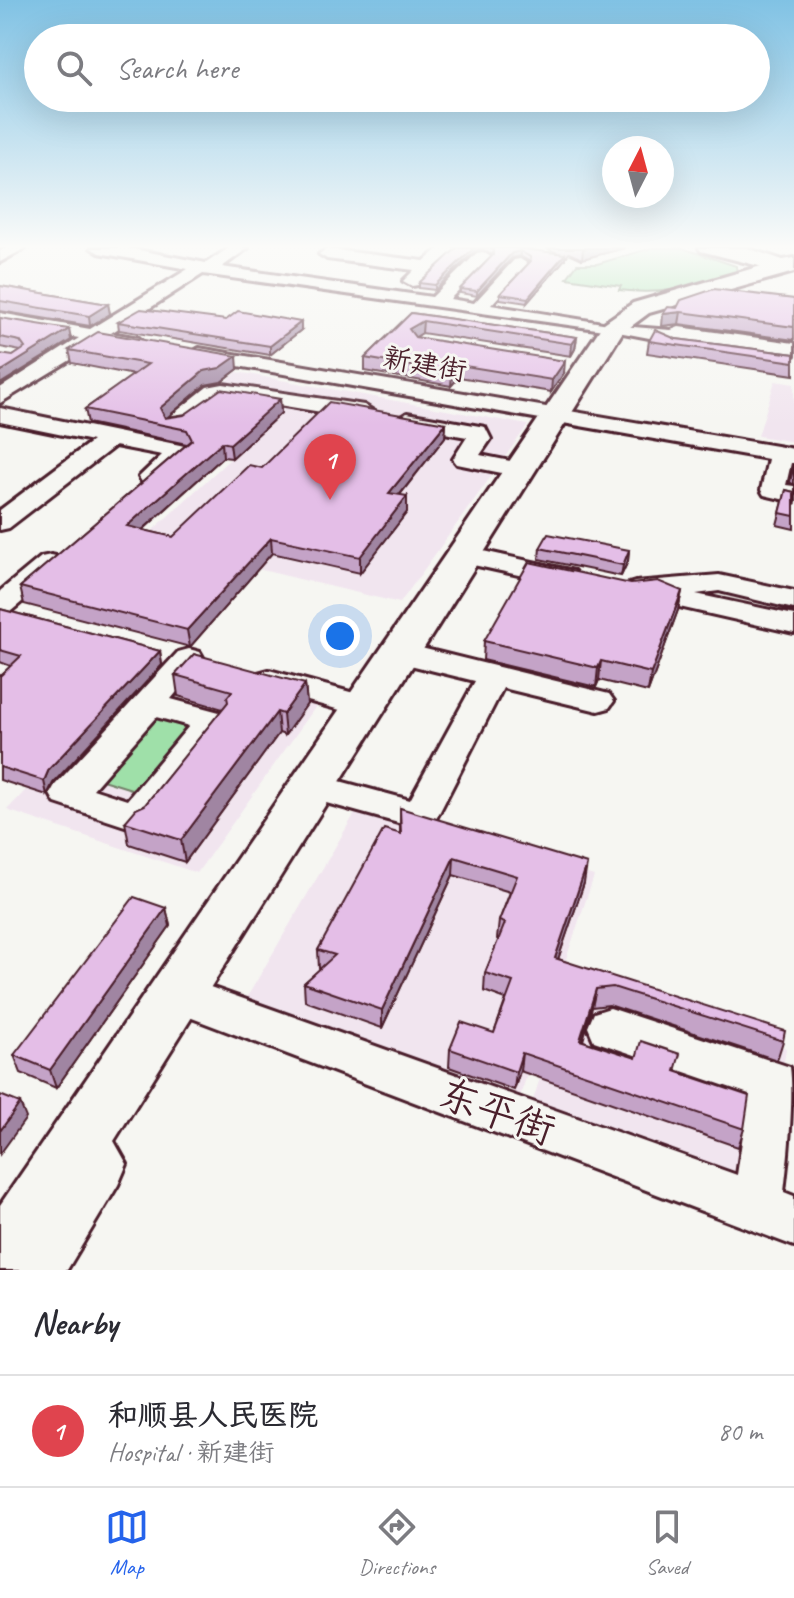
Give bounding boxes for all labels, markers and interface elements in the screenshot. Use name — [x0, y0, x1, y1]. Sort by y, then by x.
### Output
search box — [24, 24, 770, 112]
icon: search — [52, 46, 96, 90]
text: Search here — [116, 49, 238, 87]
north arrow — [602, 136, 674, 208]
street label: 新建街 — [381, 339, 469, 389]
pin: 1 — [304, 434, 356, 500]
your location — [320, 616, 360, 656]
street label: 东平街 — [432, 1068, 562, 1156]
text: Nearby — [32, 1301, 118, 1344]
text: 和顺县人民医院 — [108, 1396, 318, 1434]
text: 1 — [52, 1415, 64, 1448]
text: 80 m — [718, 1415, 762, 1448]
text: Hospital · 新建街 — [108, 1436, 274, 1469]
tab: Map — [105, 1505, 149, 1581]
tab: Directions — [359, 1505, 435, 1581]
tab: Saved — [645, 1505, 689, 1581]

